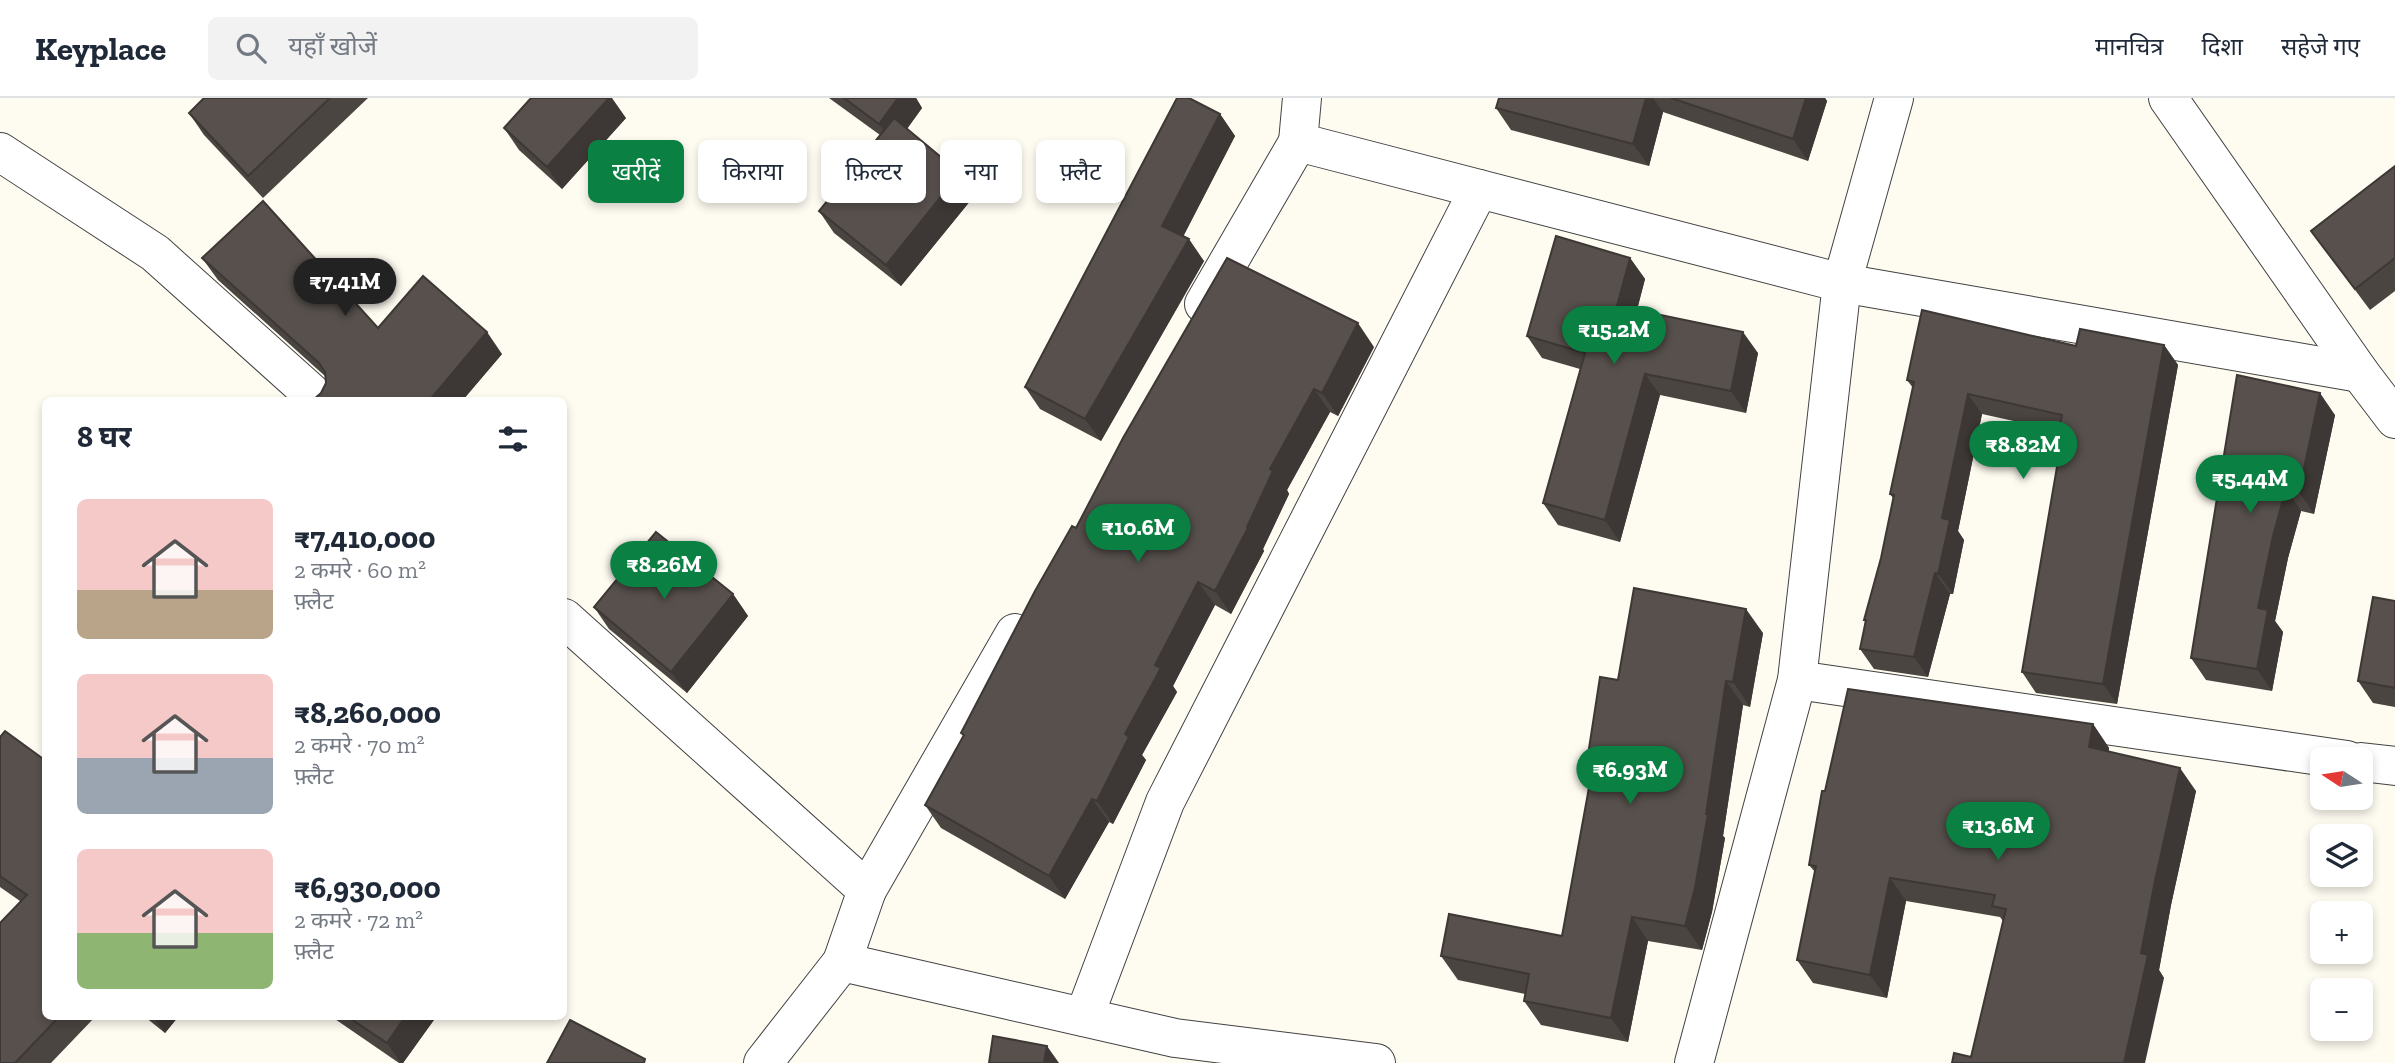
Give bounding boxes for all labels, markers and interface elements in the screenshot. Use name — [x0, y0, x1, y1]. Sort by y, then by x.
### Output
search box — [208, 17, 698, 80]
text: Keyplace — [35, 29, 166, 68]
icon: search — [232, 29, 270, 67]
text: यहाँ खोजें — [288, 30, 377, 62]
text: मानचित्र — [2095, 32, 2163, 61]
text: दिशा — [2201, 32, 2243, 61]
text: सहेजे गए — [2281, 32, 2360, 61]
chip: खरीदें — [588, 140, 684, 203]
chip: किराया — [698, 140, 807, 203]
chip: फ़िल्टर — [821, 140, 926, 203]
chip: नया — [940, 140, 1022, 203]
chip: फ़्लैट — [1036, 140, 1125, 203]
pin: ₹7.41M — [288, 258, 402, 318]
text: ₹7.41M — [309, 267, 381, 295]
pin: ₹15.2M — [1557, 306, 1671, 366]
text: ₹15.2M — [1578, 315, 1650, 343]
text: 8 घर — [77, 419, 131, 455]
icon: filters — [494, 420, 532, 458]
pin: ₹8.82M — [1966, 422, 2080, 481]
text: ₹8.82M — [1985, 430, 2061, 458]
pin: ₹5.44M — [2193, 456, 2307, 515]
text: ₹5.44M — [2212, 464, 2288, 492]
pin: ₹10.6M — [1081, 504, 1195, 564]
text: ₹10.6M — [1102, 513, 1174, 541]
text: ₹7,410,000 — [294, 520, 436, 556]
icon: home — [133, 527, 217, 611]
pin: ₹8.26M — [607, 542, 721, 601]
text: ₹8.26M — [626, 550, 702, 578]
text: 2 कमरे · 60 m² — [294, 556, 426, 584]
text: फ़्लैट — [294, 587, 334, 615]
text: ₹8,260,000 — [294, 695, 441, 731]
icon: home — [133, 702, 217, 786]
text: 2 कमरे · 70 m² — [294, 731, 425, 759]
pin: ₹6.93M — [1573, 746, 1687, 806]
north arrow — [2310, 747, 2373, 810]
map controls — [2310, 747, 2373, 1041]
text: ₹6.93M — [1592, 755, 1668, 783]
text: फ़्लैट — [294, 762, 334, 790]
pin: ₹13.6M — [1941, 802, 2055, 862]
text: ₹13.6M — [1962, 811, 2034, 839]
button: layers — [2310, 824, 2373, 887]
text: ₹6,930,000 — [294, 870, 441, 906]
icon: home — [133, 877, 217, 961]
button: + — [2310, 901, 2373, 964]
text: 2 कमरे · 72 m² — [294, 906, 423, 934]
text: फ़्लैट — [294, 937, 334, 965]
button: − — [2310, 978, 2373, 1041]

